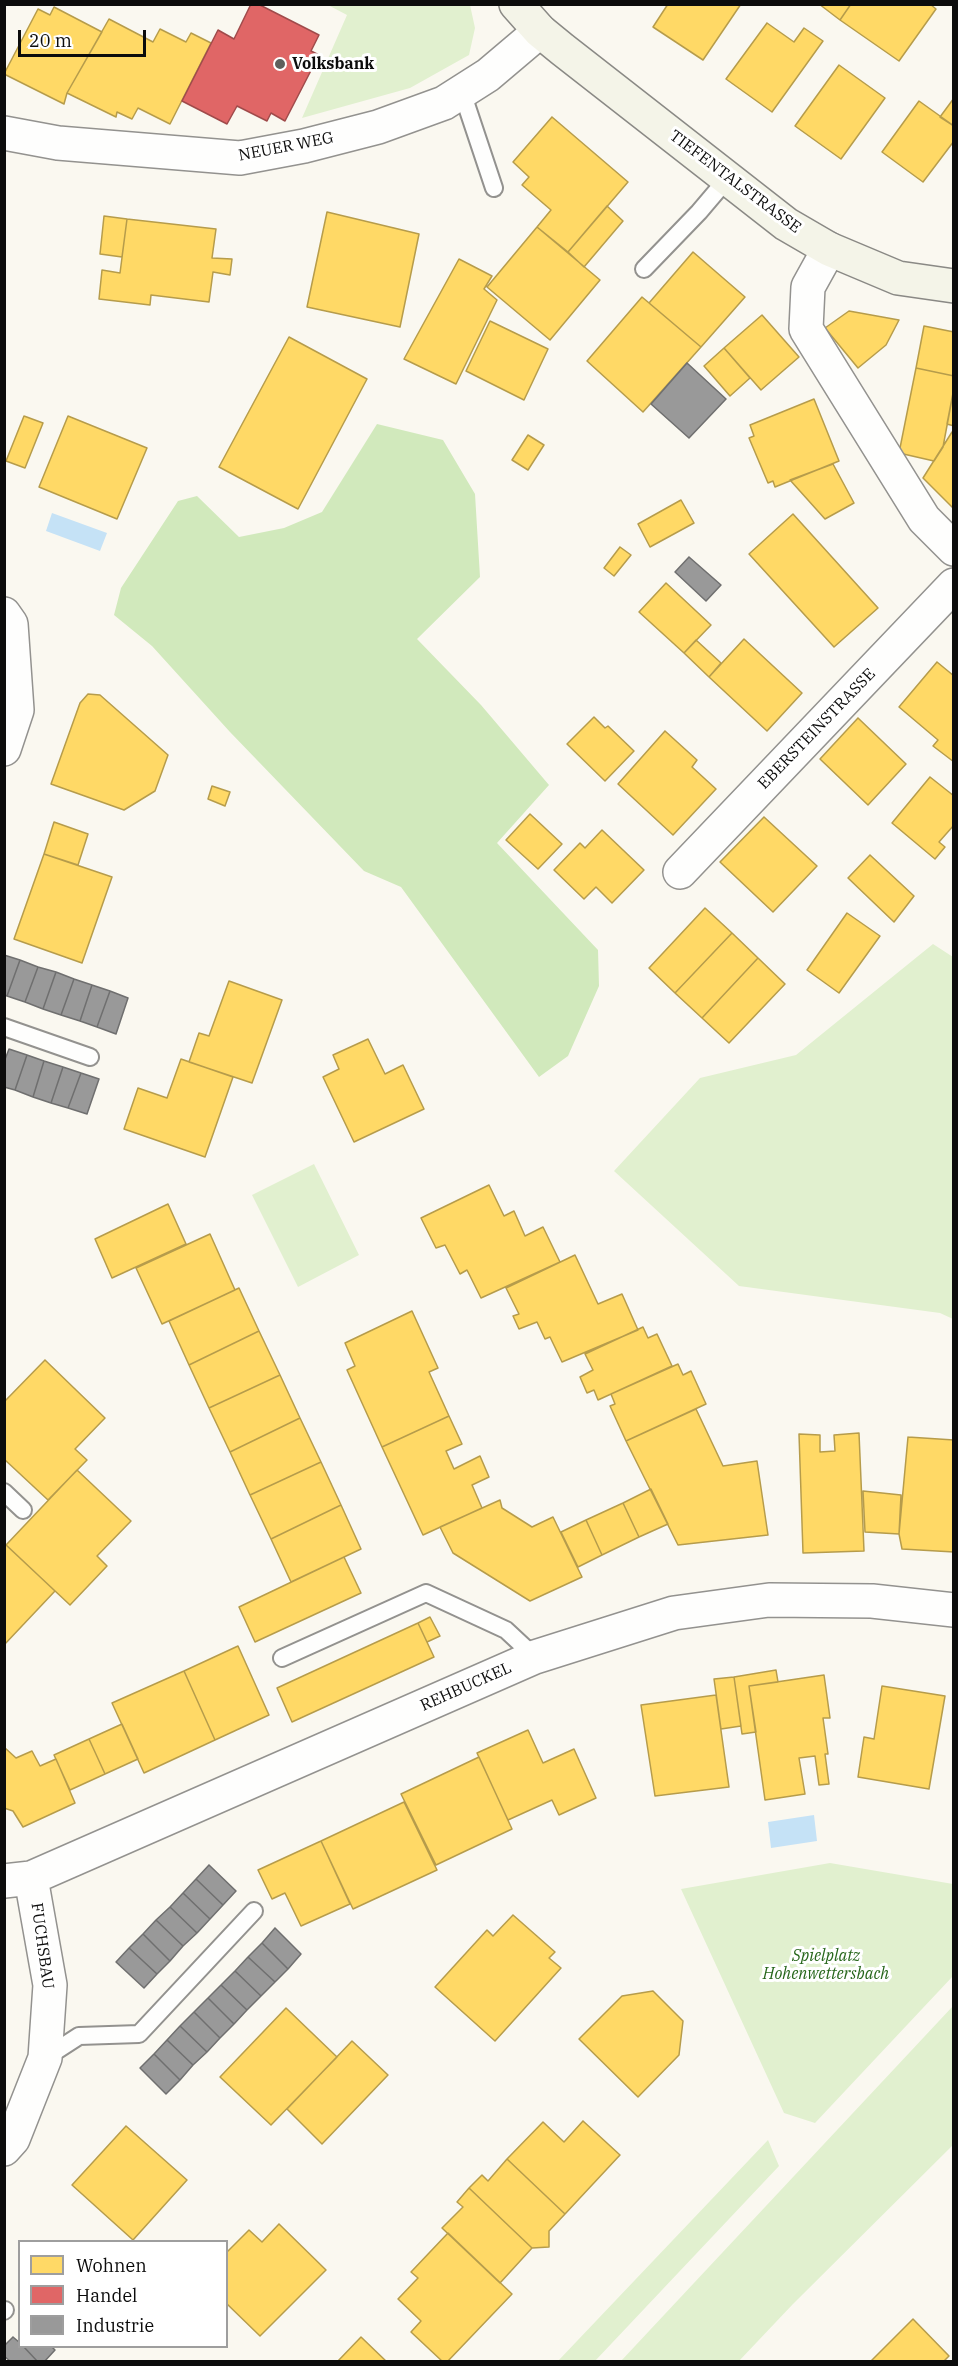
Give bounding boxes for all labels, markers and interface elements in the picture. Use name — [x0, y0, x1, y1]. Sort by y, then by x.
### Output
scale bar — [21, 18, 148, 56]
text: 20 m — [29, 29, 72, 52]
place label: Volksbank — [292, 54, 374, 74]
marker: Volksbank — [273, 57, 287, 71]
street label: TIEFENTALSTRASSE — [666, 126, 804, 238]
street label: NEUER WEG — [237, 128, 335, 166]
street label: EBERSTEINSTRASSE — [754, 665, 880, 793]
street label: REHBUCKEL — [418, 1658, 514, 1716]
street label: FUCHSBAU — [26, 1902, 58, 1990]
park label: Spielplatz Hohenwettersbach — [763, 1946, 889, 1984]
legend — [18, 2240, 228, 2348]
text: Wohnen — [76, 2254, 147, 2277]
text: Handel — [76, 2284, 138, 2307]
text: Industrie — [76, 2314, 154, 2337]

